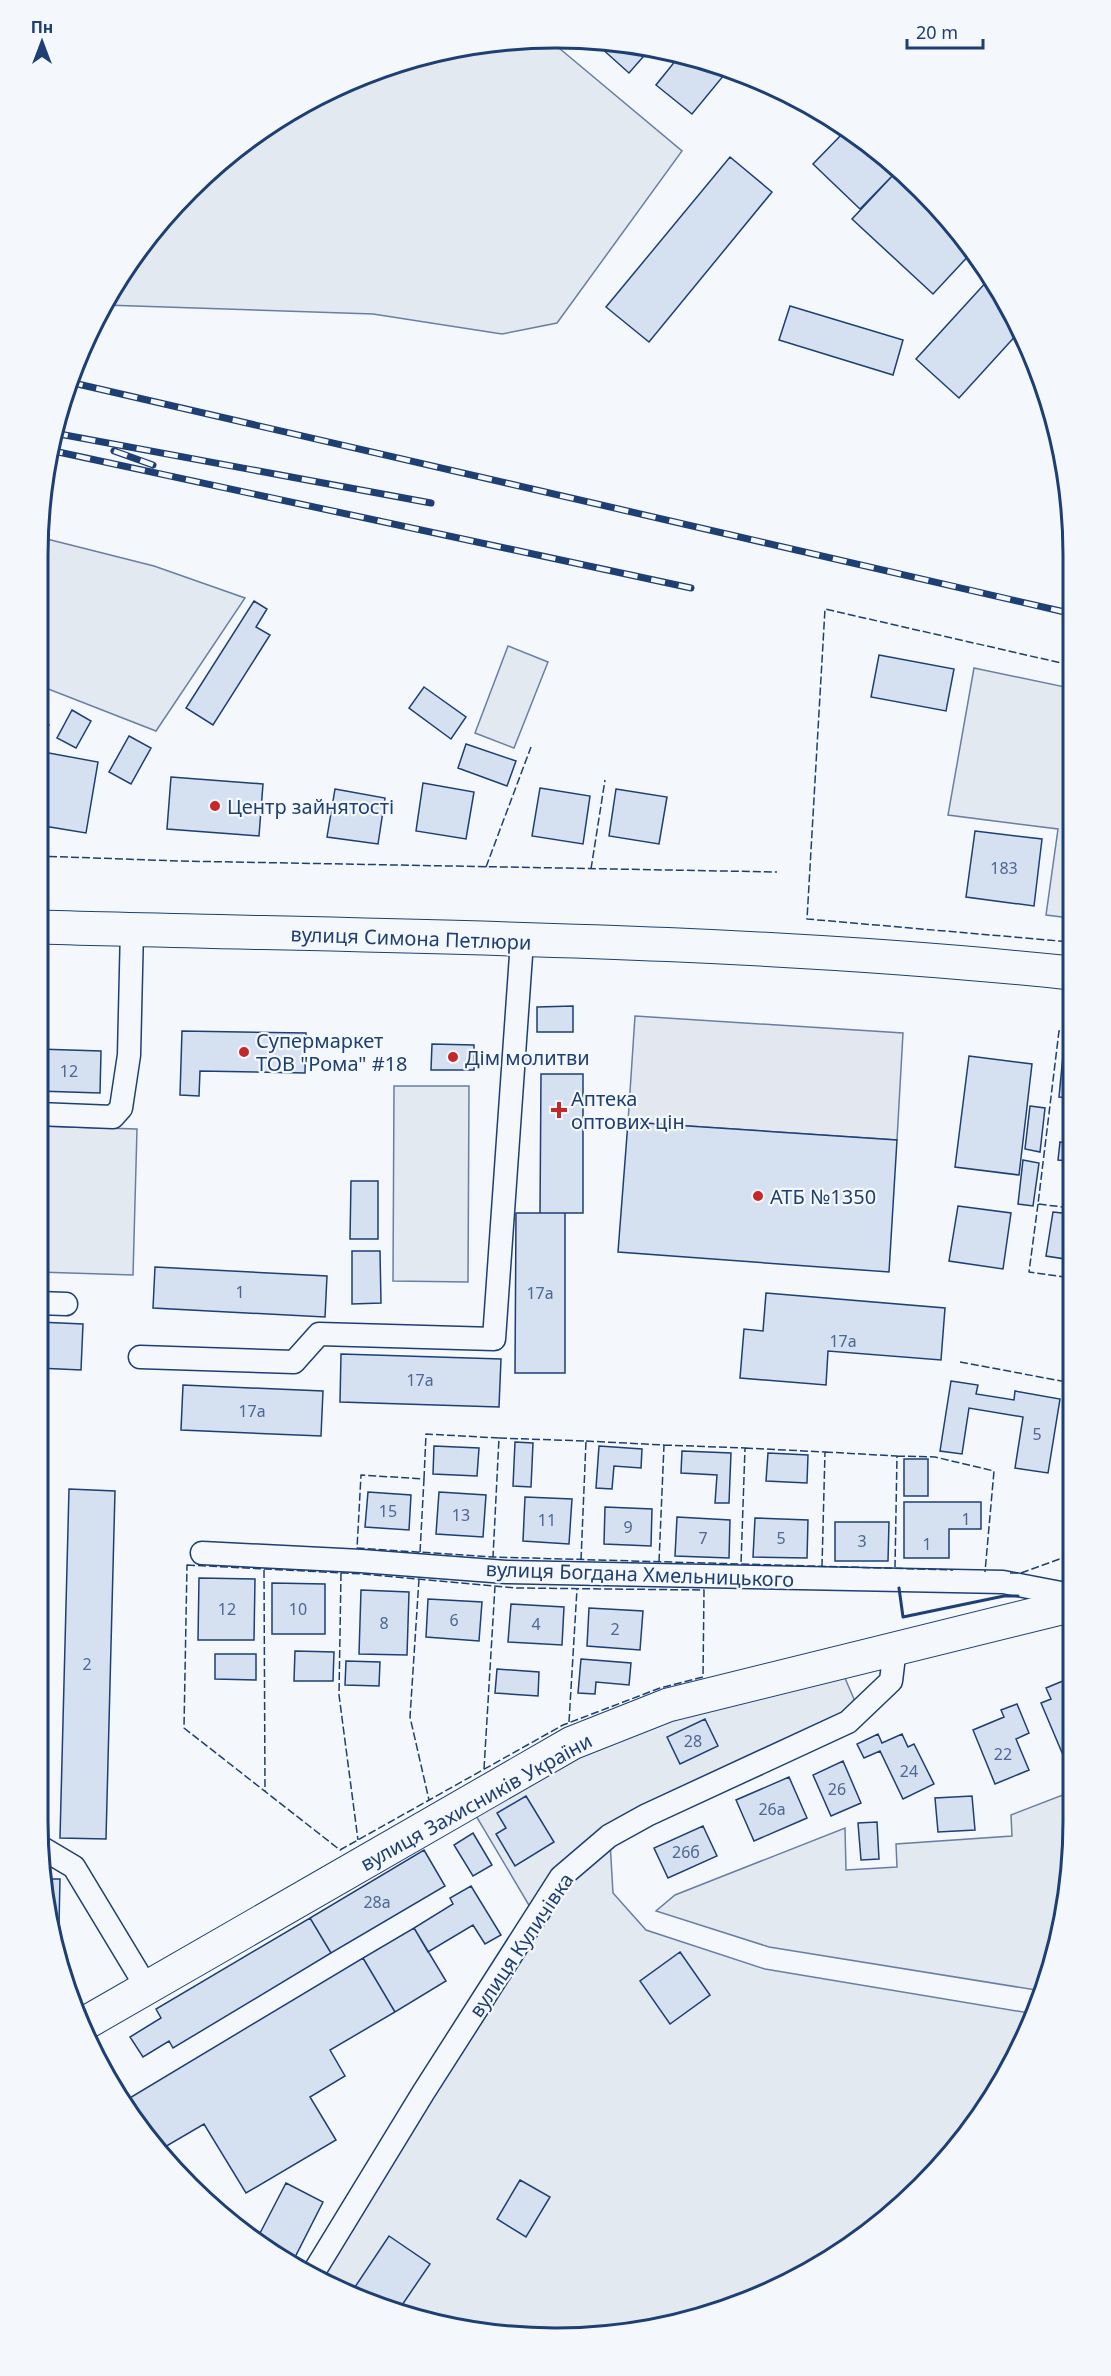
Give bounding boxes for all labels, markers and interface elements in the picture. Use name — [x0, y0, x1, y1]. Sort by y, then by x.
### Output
north arrow — [12, 12, 72, 72]
scale bar — [907, 12, 984, 50]
text: Пн — [31, 16, 53, 38]
text: 20 m — [916, 20, 958, 44]
place label: Центр зайнятості — [227, 793, 394, 820]
marker: Центр зайнятості — [208, 799, 222, 813]
house number: 183 — [990, 857, 1018, 879]
street label: вулиця Симона Петлюри — [290, 920, 532, 956]
place label: Супермаркет ТОВ "Рома" #18 — [256, 1027, 408, 1077]
place label: Дім молитви — [465, 1044, 590, 1071]
marker: Супермаркет ТОВ "Рома" #18 — [237, 1045, 251, 1059]
marker: Дім молитви — [446, 1050, 460, 1064]
house number: 12 — [60, 1060, 78, 1082]
place label: Аптека оптових цін — [571, 1085, 685, 1135]
marker: Аптека оптових цін — [552, 1103, 566, 1117]
place label: АТБ №1350 — [770, 1183, 876, 1210]
marker: АТБ №1350 — [751, 1189, 765, 1203]
house number: 1 — [235, 1281, 245, 1303]
house number: 17а — [526, 1282, 554, 1304]
house number: 17а — [829, 1330, 857, 1352]
house number: 17а — [406, 1369, 434, 1391]
house number: 17а — [238, 1400, 266, 1422]
house number: 5 — [1032, 1423, 1042, 1445]
house number: 15 — [379, 1500, 397, 1522]
house number: 13 — [452, 1504, 470, 1526]
house number: 1 — [961, 1508, 971, 1530]
house number: 11 — [538, 1509, 556, 1531]
house number: 9 — [623, 1516, 633, 1538]
house number: 7 — [698, 1527, 708, 1549]
house number: 5 — [776, 1527, 786, 1549]
house number: 3 — [857, 1530, 867, 1552]
house number: 1 — [922, 1533, 932, 1555]
street label: вулиця Богдана Хмельницького — [485, 1555, 795, 1593]
house number: 12 — [218, 1598, 236, 1620]
house number: 10 — [289, 1598, 307, 1620]
house number: 6 — [449, 1609, 459, 1631]
house number: 8 — [379, 1612, 389, 1634]
house number: 4 — [531, 1613, 541, 1635]
house number: 2 — [610, 1618, 620, 1640]
house number: 2 — [82, 1653, 92, 1675]
street label: вулиця Захисників України — [355, 1727, 597, 1877]
house number: 28 — [684, 1730, 702, 1752]
house number: 22 — [994, 1743, 1012, 1765]
house number: 24 — [900, 1760, 918, 1782]
house number: 26 — [828, 1778, 846, 1800]
house number: 26а — [758, 1798, 786, 1820]
house number: 26б — [672, 1841, 700, 1863]
street label: вулиця Куличівка — [463, 1868, 579, 2022]
house number: 28а — [363, 1891, 391, 1913]

